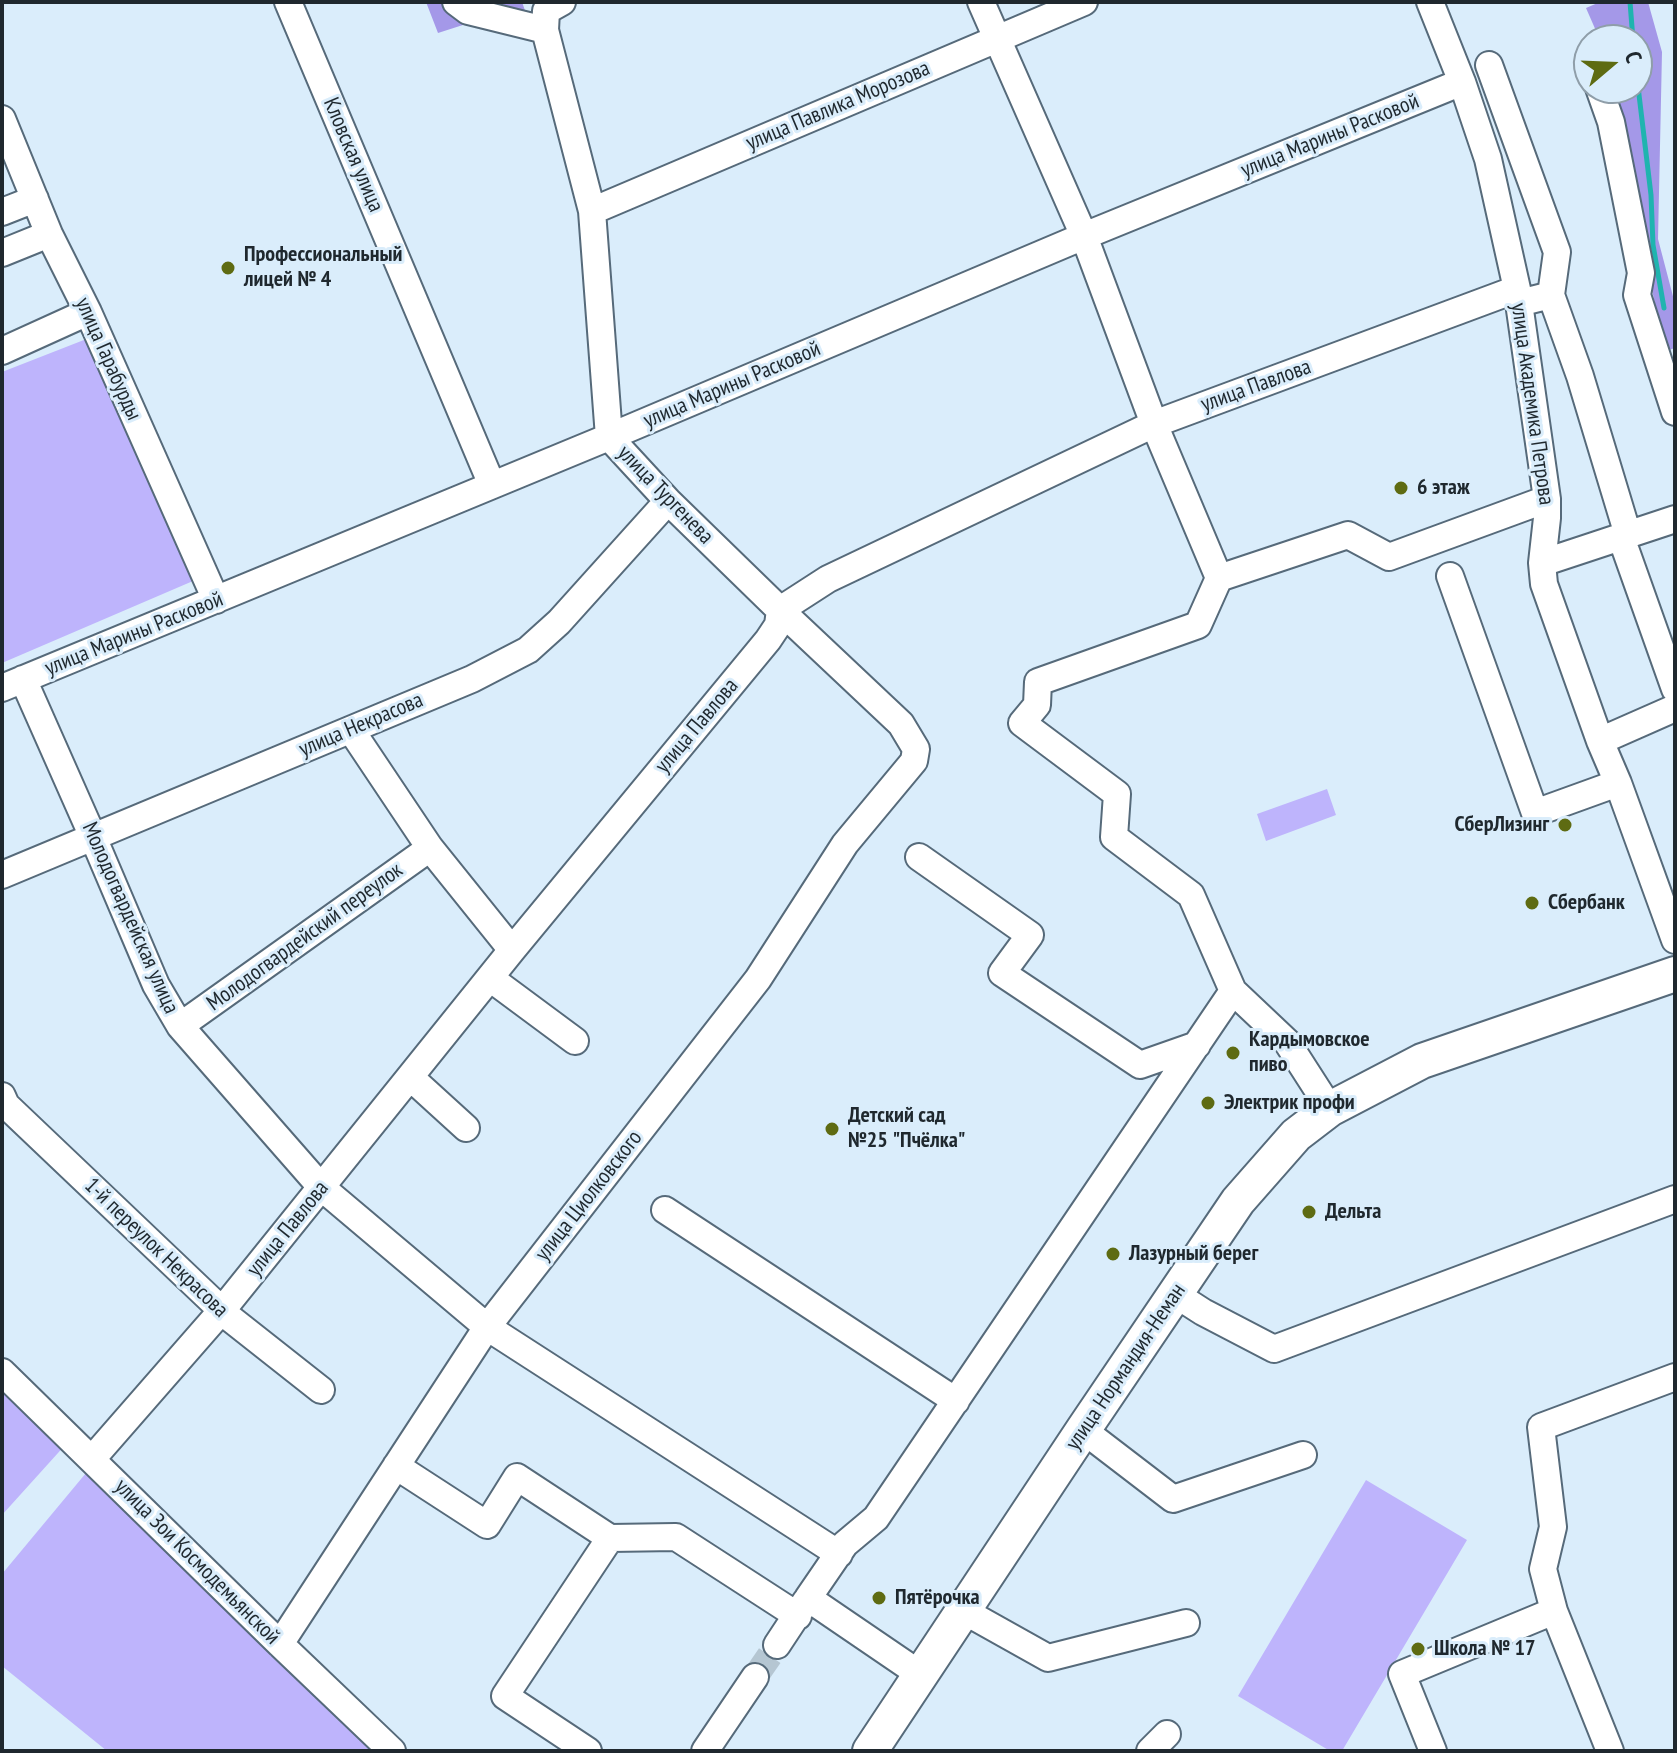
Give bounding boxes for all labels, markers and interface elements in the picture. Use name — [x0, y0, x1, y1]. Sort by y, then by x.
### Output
north arrow — [1573, 24, 1653, 104]
text: С — [1619, 48, 1649, 66]
street label: улица Павлика Морозова — [742, 55, 934, 157]
street label: улица Марины Расковой — [1237, 88, 1423, 184]
street label: Кловская улица — [317, 94, 389, 216]
place label: Профессиональный лицей № 4 — [244, 242, 402, 294]
marker: Профессиональный лицей № 4 — [219, 259, 237, 277]
street label: улица Гарабурды — [69, 294, 147, 424]
street label: улица Академика Петрова — [1505, 301, 1559, 507]
street label: улица Марины Расковой — [640, 336, 824, 434]
street label: улица Павлова — [1197, 354, 1315, 418]
street label: улица Тургенева — [611, 440, 719, 550]
place label: 6 этаж — [1417, 475, 1470, 501]
marker: 6 этаж — [1392, 479, 1410, 497]
street label: улица Марины Расковой — [41, 586, 227, 682]
street label: улица Павлова — [650, 673, 744, 779]
street label: улица Некрасова — [295, 687, 427, 763]
place label: СберЛизинг — [1454, 812, 1549, 838]
marker: СберЛизинг — [1556, 816, 1574, 834]
street label: Молодогвардейская улица — [76, 818, 184, 1018]
street label: Молодогвардейский переулок — [202, 857, 408, 1017]
place label: Сбербанк — [1548, 890, 1625, 916]
marker: Сбербанк — [1523, 894, 1541, 912]
place label: Кардымовское пиво — [1249, 1027, 1370, 1078]
marker: Кардымовское пиво — [1224, 1044, 1242, 1062]
place label: Электрик профи — [1224, 1090, 1355, 1116]
marker: Электрик профи — [1199, 1094, 1217, 1112]
place label: Детский сад №25 "Пчёлка" — [848, 1103, 965, 1154]
marker: Детский сад №25 "Пчёлка" — [823, 1120, 841, 1138]
street label: улица Циолковского — [530, 1126, 648, 1266]
street label: 1-й переулок Некрасова — [79, 1173, 233, 1323]
street label: улица Павлова — [242, 1176, 334, 1282]
place label: Дельта — [1325, 1199, 1381, 1225]
marker: Дельта — [1300, 1203, 1318, 1221]
place label: Лазурный берег — [1129, 1241, 1258, 1267]
marker: Лазурный берег — [1104, 1245, 1122, 1263]
street label: улица Нормандия-Неман — [1060, 1279, 1192, 1455]
street label: улица Зои Космодемьянской — [109, 1474, 285, 1650]
place label: Пятёрочка — [895, 1585, 980, 1611]
marker: Пятёрочка — [870, 1589, 888, 1607]
place label: Школа № 17 — [1434, 1636, 1536, 1662]
marker: Школа № 17 — [1409, 1640, 1427, 1658]

